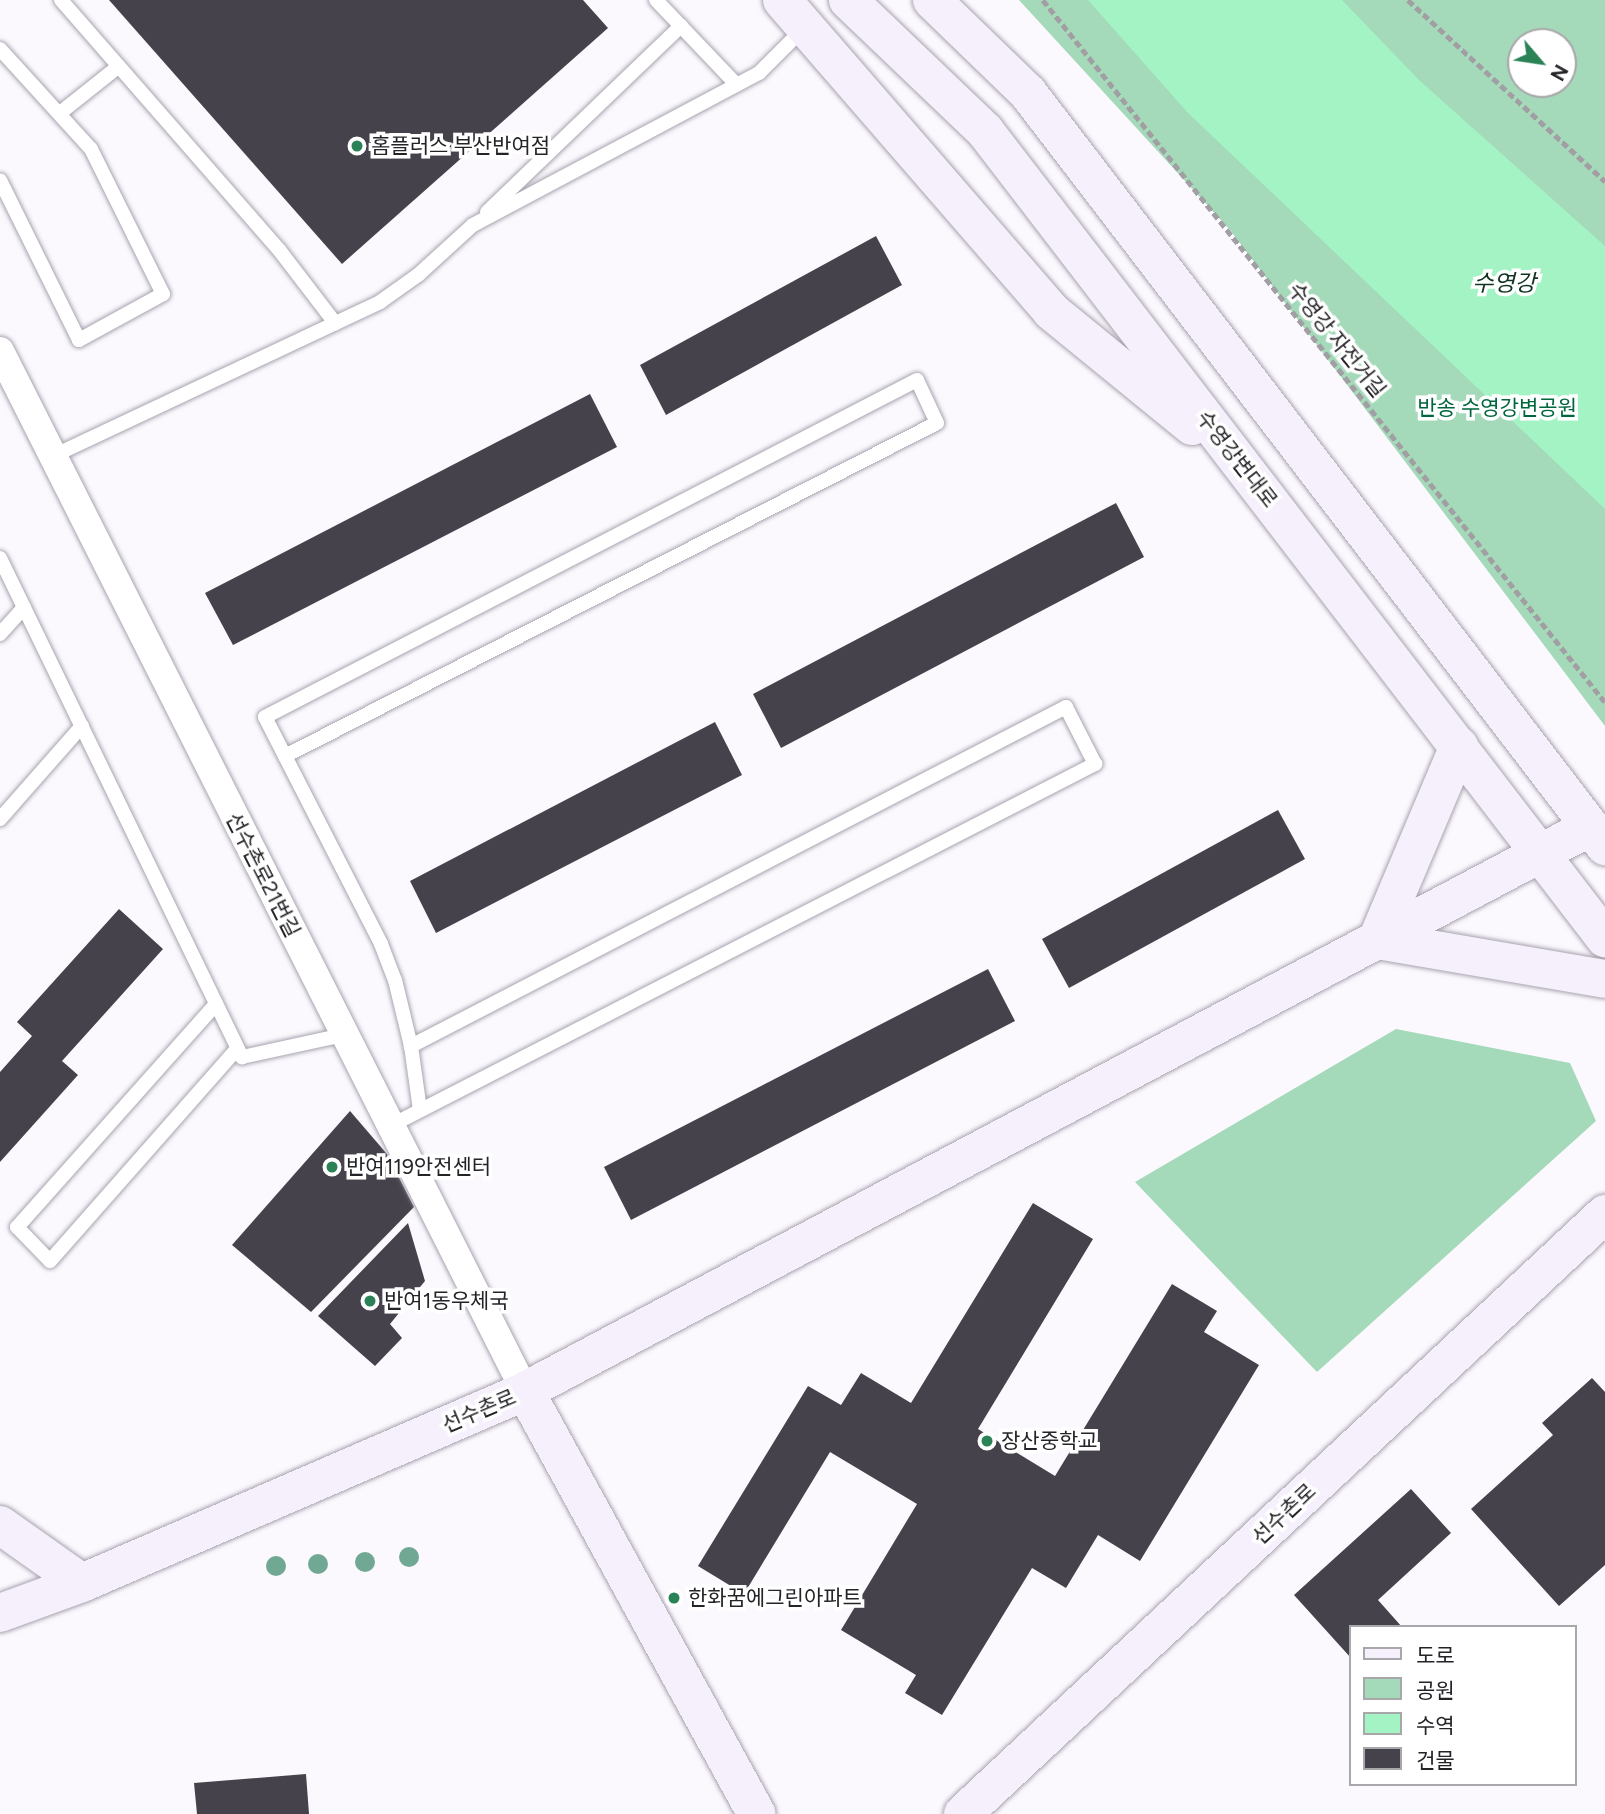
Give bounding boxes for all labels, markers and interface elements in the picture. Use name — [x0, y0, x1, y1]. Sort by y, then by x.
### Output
north arrow — [1507, 28, 1577, 98]
text: N — [1545, 60, 1573, 84]
place label: 홈플러스 부산반여점 — [371, 133, 550, 159]
marker: 홈플러스 부산반여점 — [349, 138, 365, 154]
water label: 수영강 — [1472, 269, 1536, 297]
street label: 수영강 자전거길 — [1283, 278, 1391, 402]
park label: 반송 수영강변공원 — [1417, 395, 1577, 421]
street label: 수영강변대로 — [1191, 406, 1283, 512]
street label: 선수촌로21번길 — [221, 809, 305, 941]
place label: 반여119안전센터 — [346, 1154, 491, 1180]
marker: 반여119안전센터 — [324, 1159, 340, 1175]
place label: 반여1동우체국 — [384, 1288, 509, 1314]
marker: 반여1동우체국 — [362, 1293, 378, 1309]
street label: 선수촌로 — [439, 1384, 519, 1438]
place label: 장산중학교 — [1001, 1428, 1098, 1454]
marker: 장산중학교 — [979, 1433, 995, 1449]
street label: 선수촌로 — [1247, 1478, 1321, 1550]
place label: 한화꿈에그린아파트 — [688, 1585, 862, 1611]
marker: 한화꿈에그린아파트 — [666, 1590, 682, 1606]
legend — [1350, 1625, 1577, 1786]
text: 도로 — [1416, 1643, 1455, 1668]
text: 공원 — [1416, 1678, 1455, 1703]
text: 수역 — [1416, 1713, 1455, 1738]
text: 건물 — [1416, 1748, 1455, 1773]

